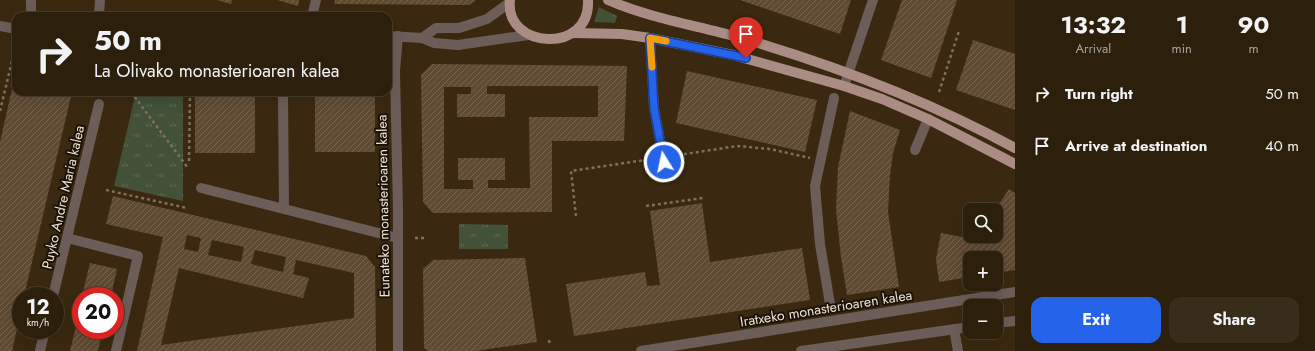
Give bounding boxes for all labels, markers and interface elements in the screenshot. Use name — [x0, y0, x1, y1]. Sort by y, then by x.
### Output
text: 13:32 — [1061, 7, 1126, 42]
text: 1 — [1176, 7, 1188, 42]
text: 90 — [1238, 7, 1269, 42]
pin — [729, 17, 763, 58]
text: 50 m — [94, 20, 162, 61]
icon: arrive — [735, 23, 757, 45]
icon: right — [28, 28, 80, 80]
text: Arrival — [1075, 39, 1111, 58]
text: min — [1172, 39, 1192, 58]
text: m — [1248, 39, 1259, 58]
text: La Olivako monasterioaren kalea — [94, 58, 339, 84]
icon: right — [1031, 83, 1053, 105]
text: Turn right — [1065, 83, 1133, 105]
text: 50 m — [1265, 83, 1299, 105]
street label: Eunateko monasterioaren kalea — [371, 115, 395, 297]
street label: Puyko Andre Maria kalea — [37, 123, 89, 271]
icon: arrive — [1031, 135, 1053, 157]
text: Arrive at destination — [1065, 135, 1207, 157]
text: 40 m — [1265, 135, 1299, 157]
position arrow — [643, 141, 685, 183]
map controls — [963, 203, 1003, 339]
button: search — [963, 203, 1003, 243]
button: + — [963, 251, 1003, 291]
street label: Iratxeko monasterioaren kalea — [738, 285, 914, 331]
speed limit sign: 20 — [72, 287, 124, 339]
text: 12 — [26, 293, 50, 322]
button: Exit — [1031, 297, 1161, 343]
button: Share — [1169, 297, 1299, 343]
button: − — [963, 299, 1003, 339]
text: km/h — [27, 315, 49, 330]

